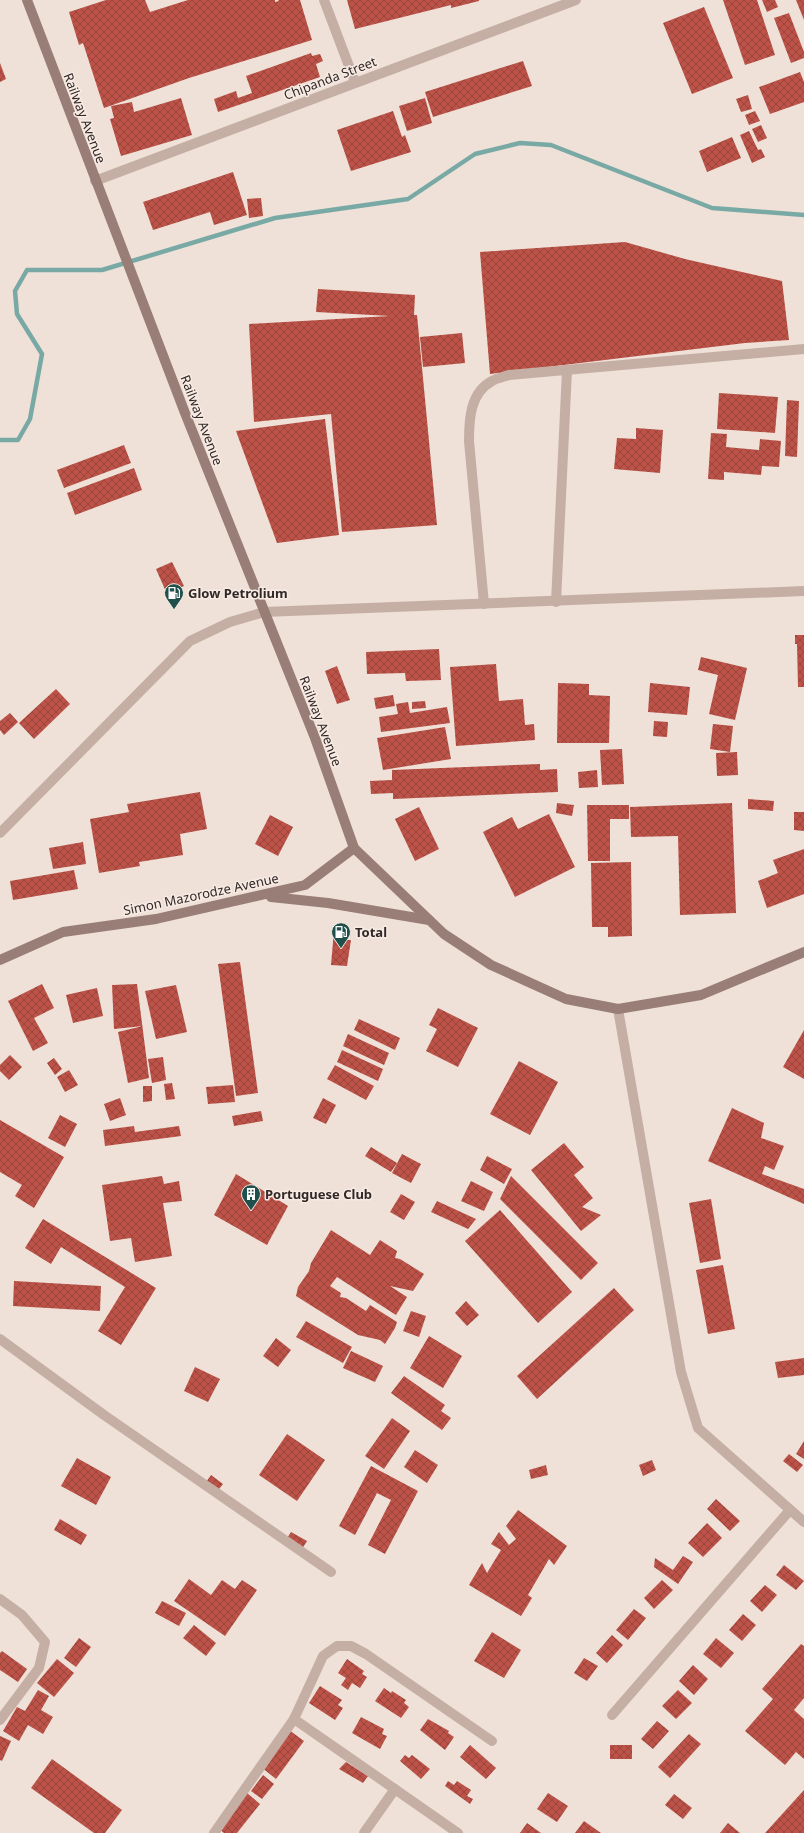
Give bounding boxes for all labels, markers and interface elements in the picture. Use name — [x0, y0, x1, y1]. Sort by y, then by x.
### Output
street label: Chipanda Street — [281, 52, 379, 104]
street label: Railway Avenue — [60, 70, 110, 166]
street label: Railway Avenue — [177, 372, 227, 468]
fuel station icon: Glow Petrolium — [163, 582, 185, 610]
place label: Glow Petrolium — [188, 584, 288, 602]
street label: Railway Avenue — [296, 673, 346, 769]
street label: Simon Mazorodze Avenue — [122, 869, 280, 919]
fuel station icon: Total — [330, 921, 352, 949]
place label: Total — [355, 923, 387, 941]
building icon: Portuguese Club — [240, 1183, 262, 1211]
place label: Portuguese Club — [265, 1185, 372, 1203]

